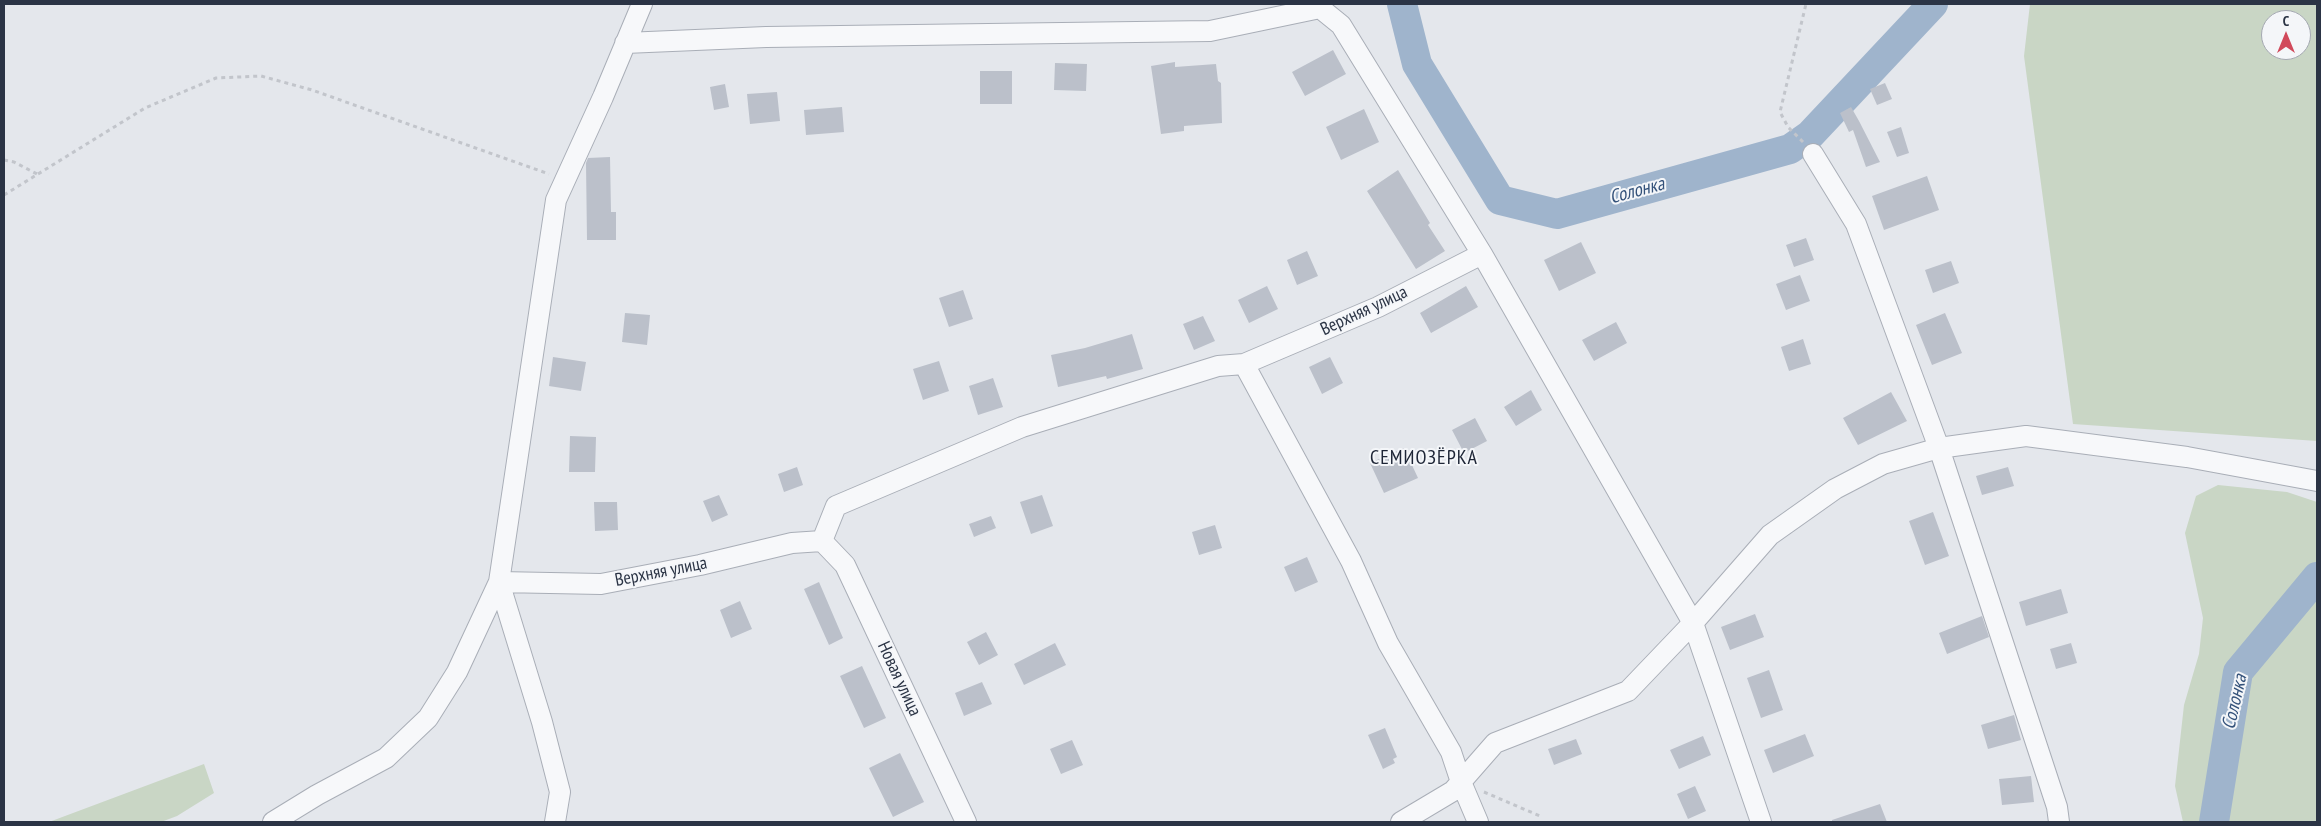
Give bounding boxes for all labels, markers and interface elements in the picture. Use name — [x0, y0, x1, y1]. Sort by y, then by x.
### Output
north arrow — [2261, 10, 2311, 60]
text: С — [2283, 12, 2289, 30]
water label: Солонка — [1607, 173, 1667, 209]
street label: Верхняя улица — [1317, 281, 1411, 341]
district label: СЕМИОЗЁРКА — [1369, 446, 1479, 470]
street label: Верхняя улица — [613, 552, 709, 592]
street label: Новая улица — [872, 638, 926, 720]
water label: Солонка — [2218, 672, 2252, 732]

